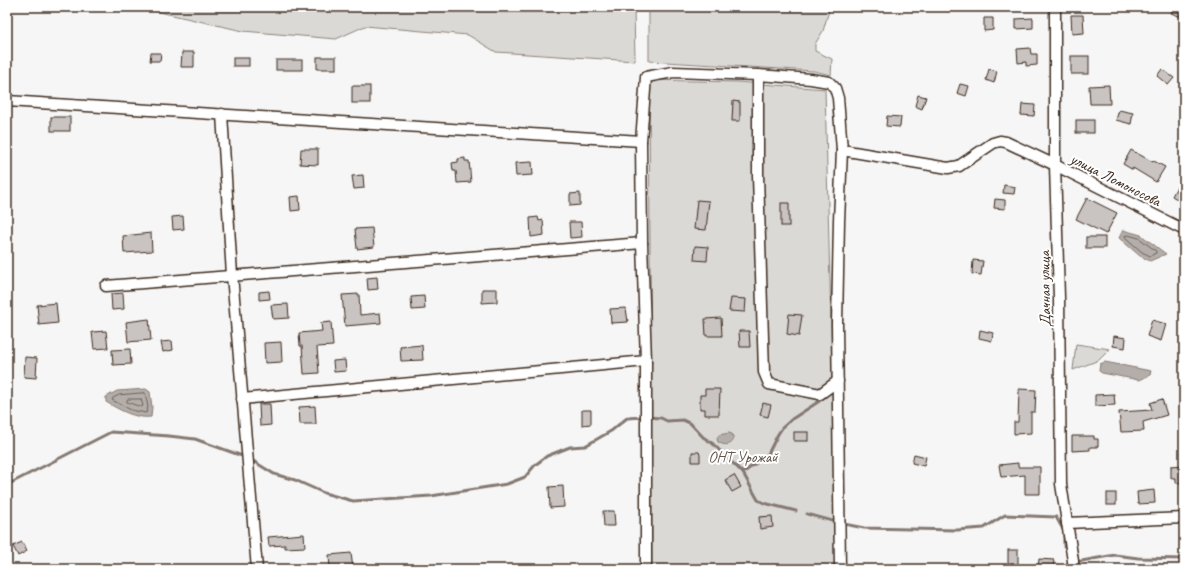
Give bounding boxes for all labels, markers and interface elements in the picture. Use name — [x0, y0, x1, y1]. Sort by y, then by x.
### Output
street label: улица Ломоносова — [1066, 148, 1165, 212]
street label: Дачная улица — [1034, 249, 1056, 327]
park label: ОНТ Урожай — [708, 447, 779, 467]

